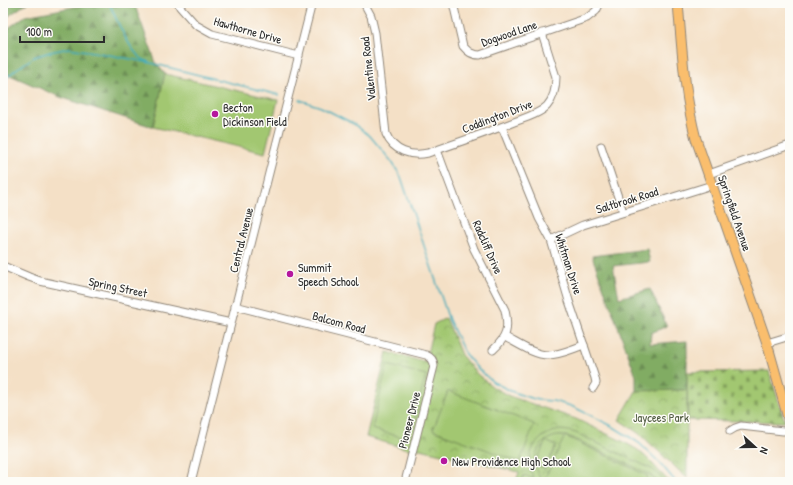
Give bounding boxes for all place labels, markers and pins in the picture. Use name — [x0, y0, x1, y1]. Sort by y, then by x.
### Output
place label: Becton Dickinson Field — [223, 99, 287, 130]
marker: Becton Dickinson Field — [210, 109, 220, 119]
place label: Summit Speech School — [298, 259, 360, 290]
marker: Summit Speech School — [285, 269, 295, 279]
place label: New Providence High School — [452, 453, 572, 470]
marker: New Providence High School — [439, 456, 449, 466]

